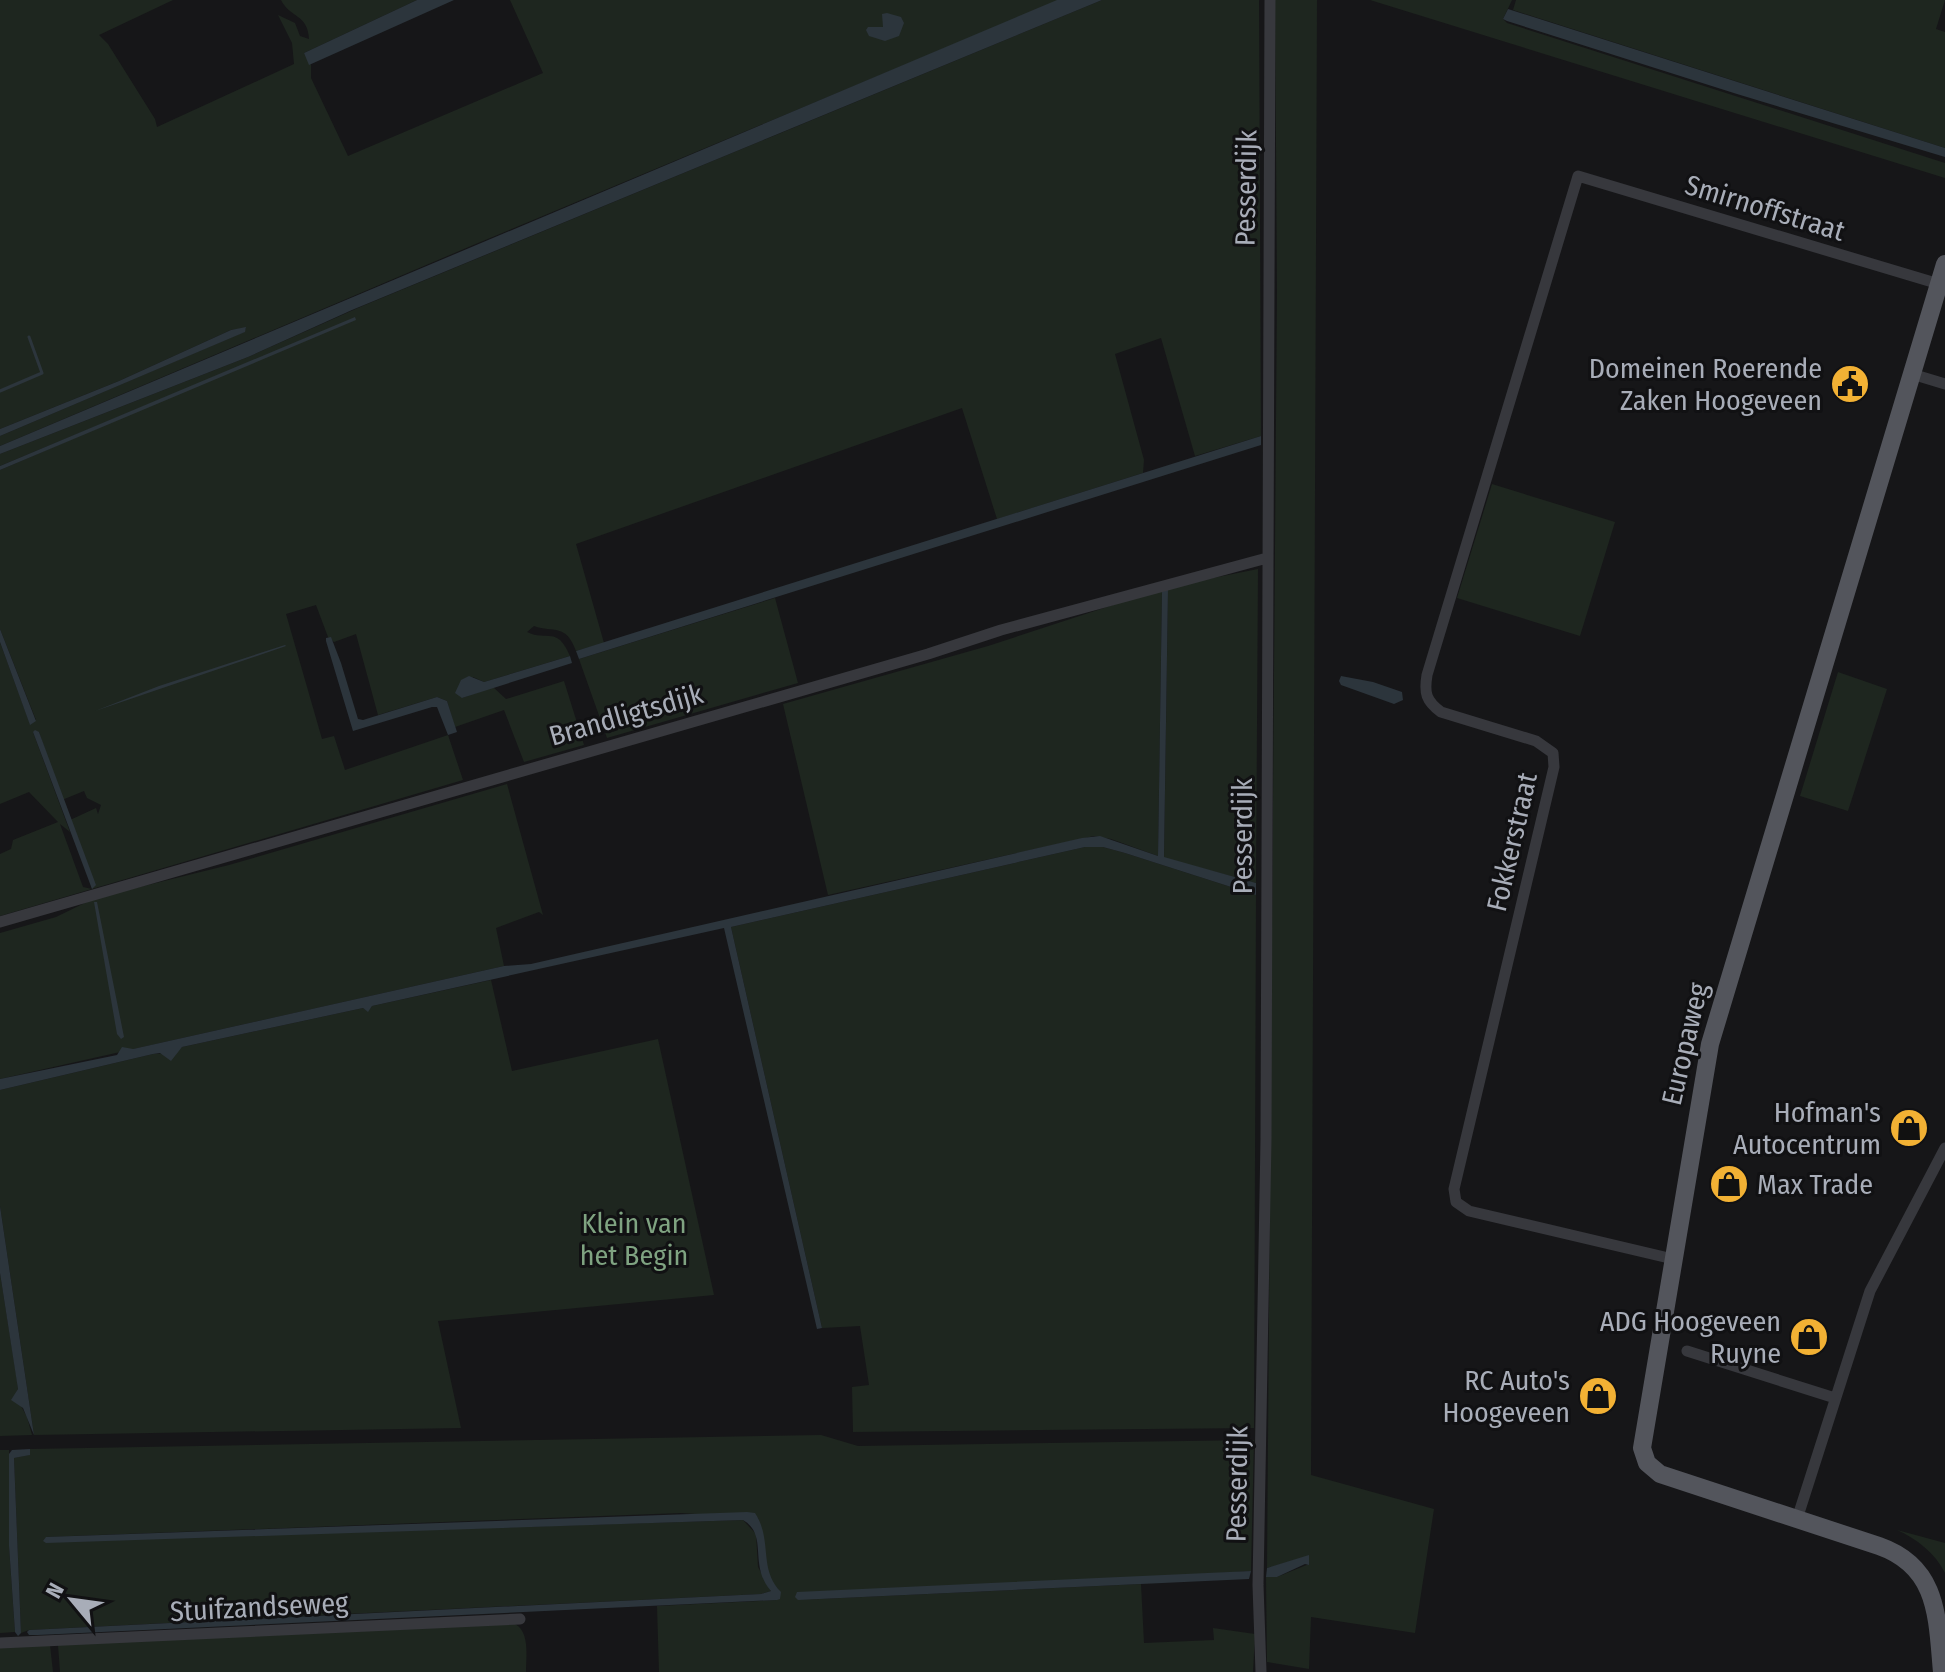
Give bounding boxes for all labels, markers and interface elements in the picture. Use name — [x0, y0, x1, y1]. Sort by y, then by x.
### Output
street label: Pesserdijk — [1228, 129, 1264, 246]
street label: Smirnoffstraat — [1681, 168, 1850, 248]
place label: Domeinen Roerende Zaken Hoogeveen — [1589, 352, 1822, 417]
public building icon: Domeinen Roerende Zaken Hoogeveen — [1829, 363, 1871, 405]
street label: Brandligtsdijk — [545, 677, 708, 753]
street label: Fokkerstraat — [1480, 769, 1544, 915]
street label: Pesserdijk — [1226, 777, 1259, 894]
street label: Europaweg — [1655, 979, 1715, 1108]
place label: Hofman's Autocentrum — [1733, 1096, 1881, 1161]
shop icon: Hofman's Autocentrum — [1888, 1107, 1930, 1149]
shop icon: Max Trade — [1708, 1163, 1750, 1205]
place label: Max Trade — [1757, 1168, 1873, 1201]
park label: Klein van het Begin — [580, 1207, 688, 1272]
place label: ADG Hoogeveen Ruyne — [1600, 1305, 1781, 1370]
shop icon: ADG Hoogeveen Ruyne — [1788, 1316, 1830, 1358]
place label: RC Auto's Hoogeveen — [1442, 1364, 1570, 1429]
shop icon: RC Auto's Hoogeveen — [1577, 1375, 1619, 1417]
street label: Pesserdijk — [1219, 1425, 1255, 1542]
north arrow — [32, 1560, 112, 1640]
text: N — [40, 1578, 70, 1603]
street label: Stuifzandseweg — [169, 1586, 350, 1628]

